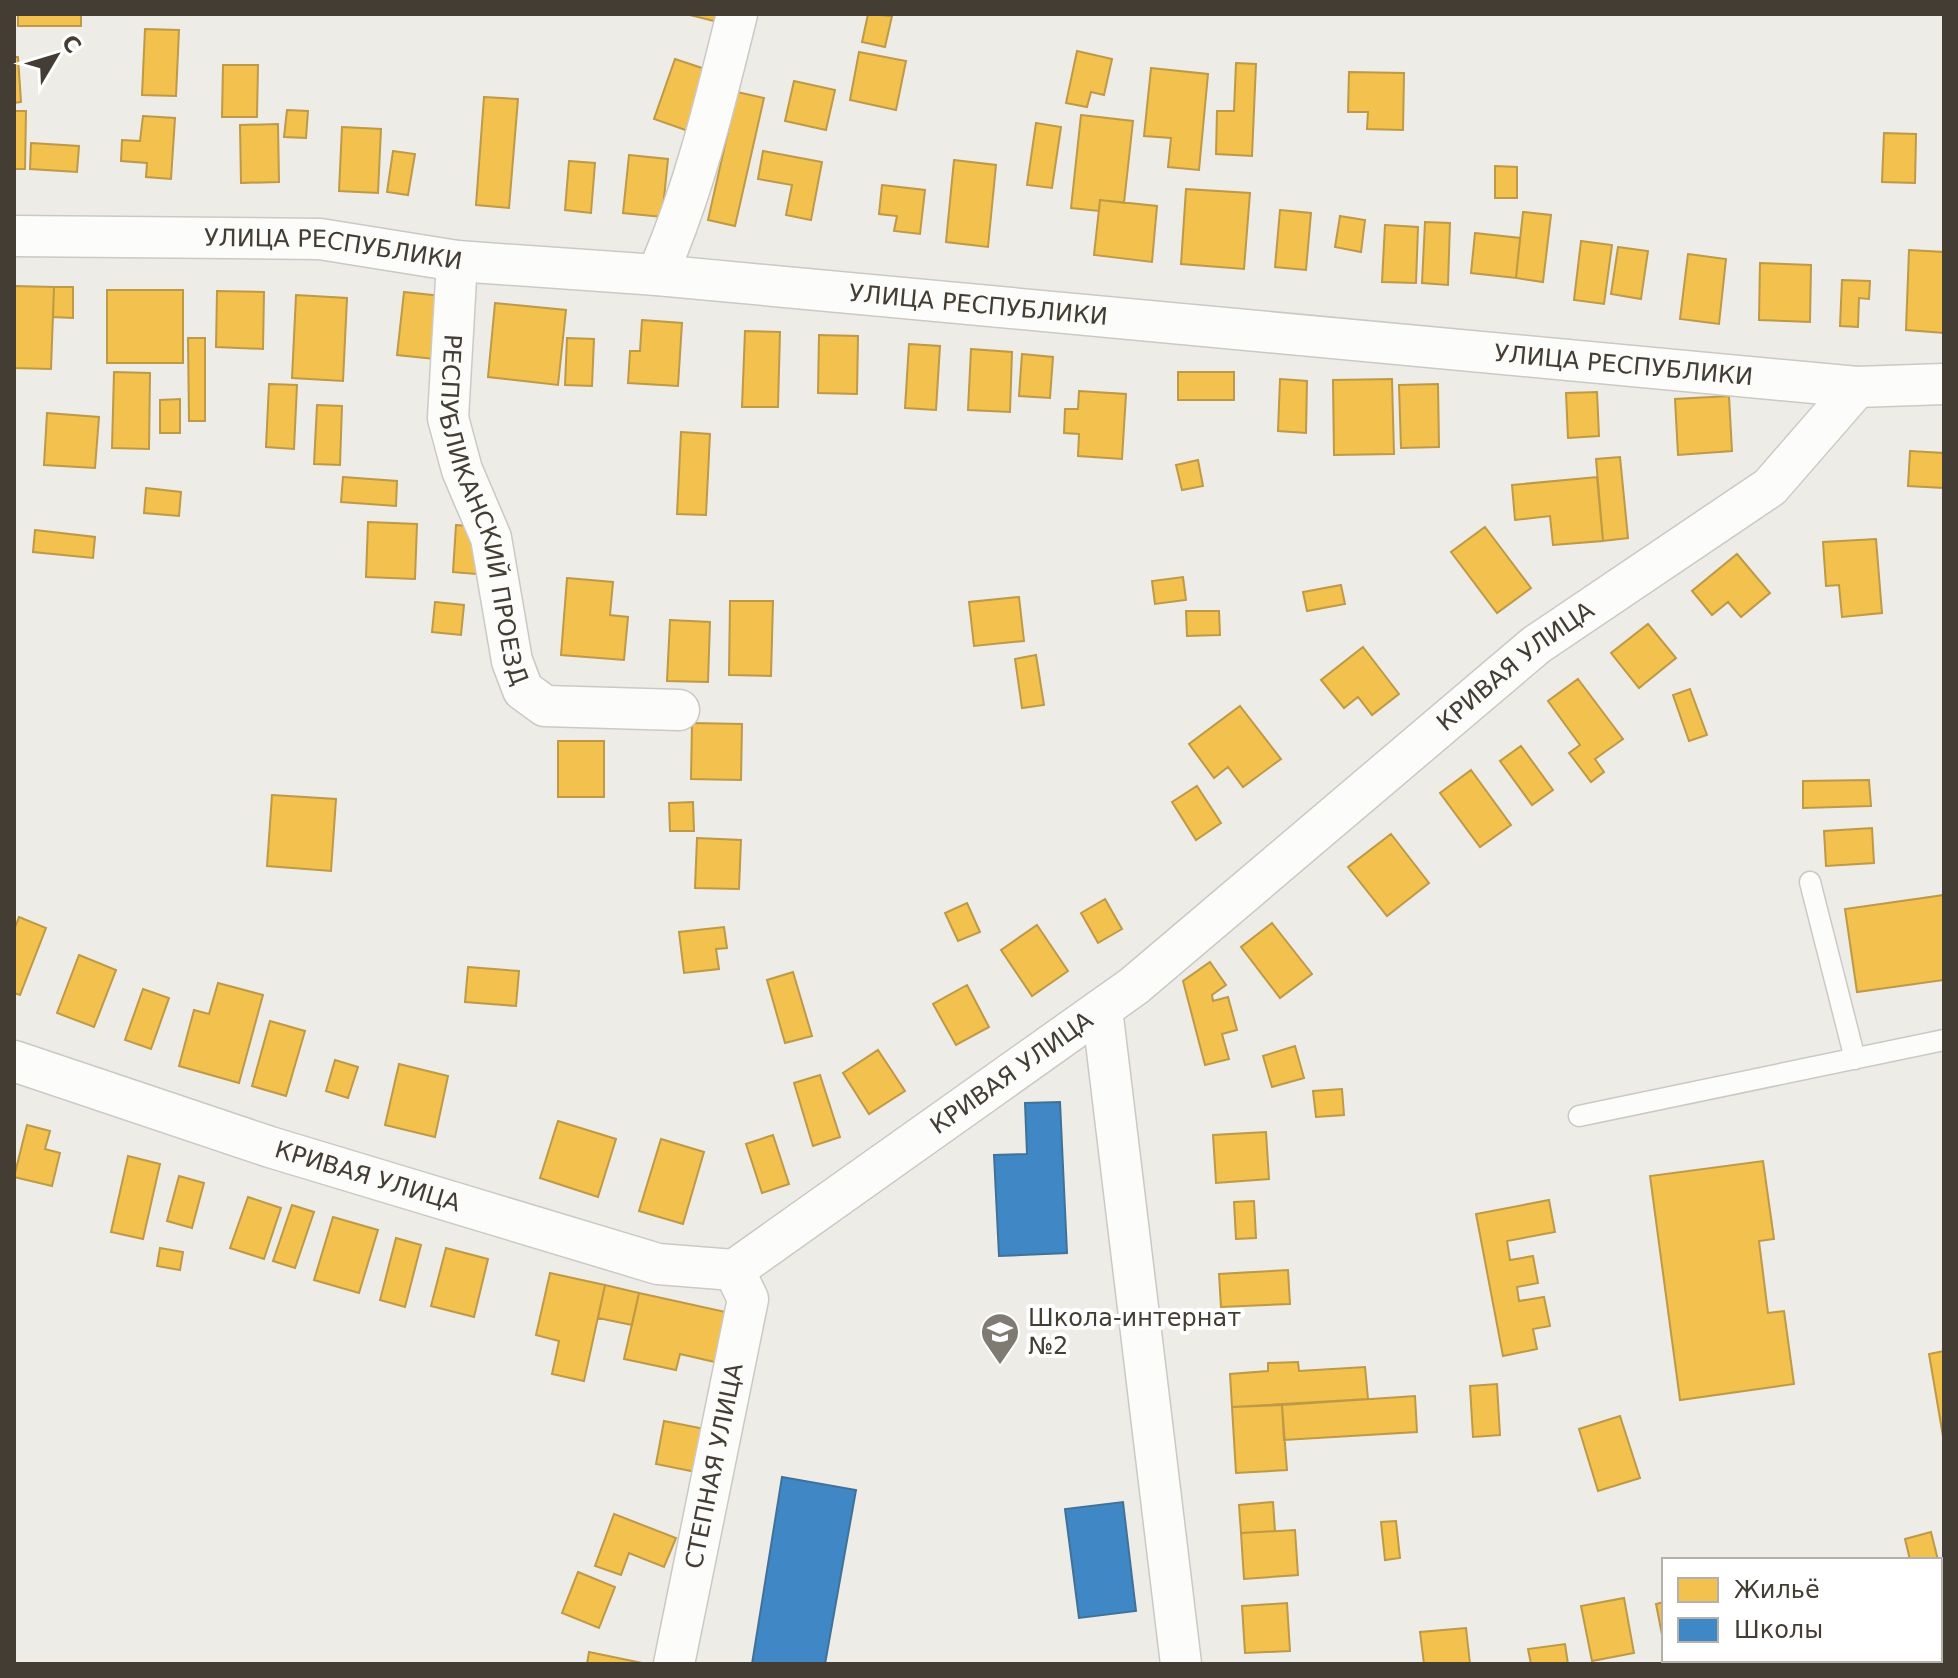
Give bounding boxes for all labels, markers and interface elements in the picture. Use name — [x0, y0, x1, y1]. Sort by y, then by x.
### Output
north arrow — [16, 16, 96, 96]
text: С — [57, 30, 86, 58]
street label: УЛИЦА РЕСПУБЛИКИ — [204, 224, 464, 276]
street label: УЛИЦА РЕСПУБЛИКИ — [848, 279, 1109, 331]
street label: РЕСПУБЛИКАНСКИЙ ПРОЕЗД — [433, 333, 534, 689]
street label: УЛИЦА РЕСПУБЛИКИ — [1493, 339, 1754, 391]
street label: КРИВАЯ УЛИЦА — [1431, 596, 1600, 737]
street label: КРИВАЯ УЛИЦА — [925, 1005, 1099, 1140]
street label: КРИВАЯ УЛИЦА — [271, 1135, 464, 1218]
place label: Школа-интернат №2 — [1028, 1304, 1241, 1360]
school or university icon: Школа-интернат №2 — [979, 1311, 1021, 1366]
street label: СТЕПНАЯ УЛИЦА — [680, 1360, 749, 1571]
legend — [1662, 1558, 1942, 1662]
text: Жильё — [1734, 1576, 1820, 1604]
text: Школы — [1734, 1616, 1823, 1644]

